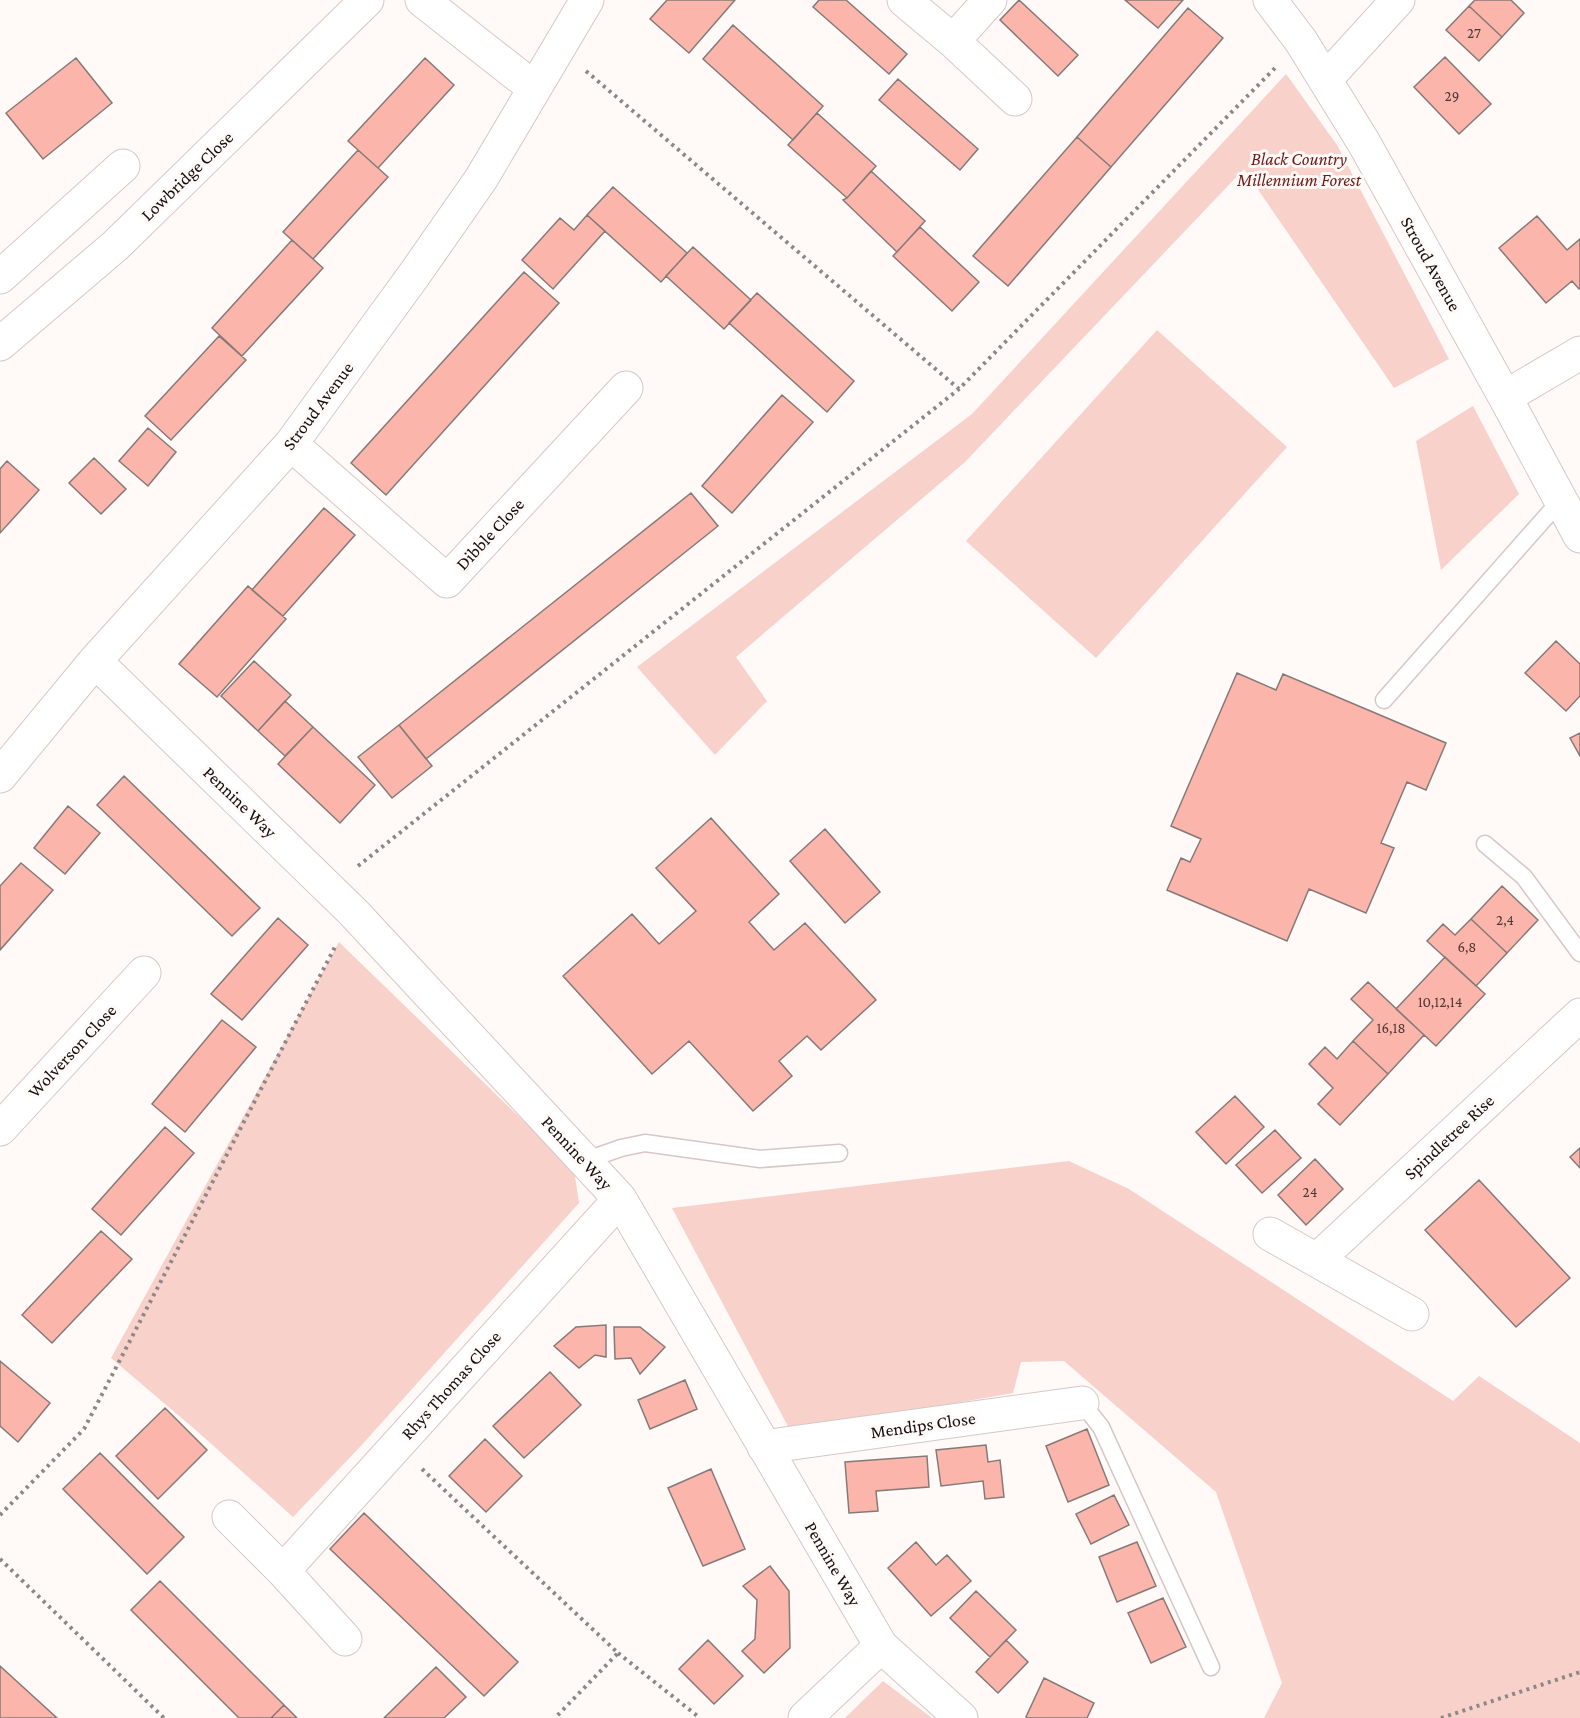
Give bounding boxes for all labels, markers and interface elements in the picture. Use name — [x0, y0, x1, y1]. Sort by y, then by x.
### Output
house number: 27 — [1467, 25, 1481, 41]
house number: 29 — [1445, 88, 1459, 104]
street label: Lowbridge Close — [137, 127, 237, 225]
park label: Black Country Millennium Forest — [1236, 149, 1362, 190]
street label: Stroud Avenue — [1397, 213, 1465, 315]
street label: Stroud Avenue — [278, 358, 358, 454]
street label: Dibble Close — [452, 494, 528, 574]
street label: Pennine Way — [199, 762, 281, 842]
house number: 2,4 — [1496, 912, 1514, 928]
house number: 6,8 — [1458, 939, 1476, 955]
house number: 10,12,14 — [1418, 994, 1462, 1010]
street label: Wolverson Close — [24, 1000, 120, 1102]
house number: 16,18 — [1377, 1020, 1405, 1036]
street label: Spindletree Rise — [1400, 1090, 1498, 1184]
street label: Pennine Way — [538, 1112, 617, 1195]
house number: 24 — [1303, 1184, 1317, 1200]
street label: Rhys Thomas Close — [397, 1327, 505, 1443]
street label: Mendips Close — [869, 1408, 977, 1442]
street label: Pennine Way — [801, 1518, 865, 1610]

